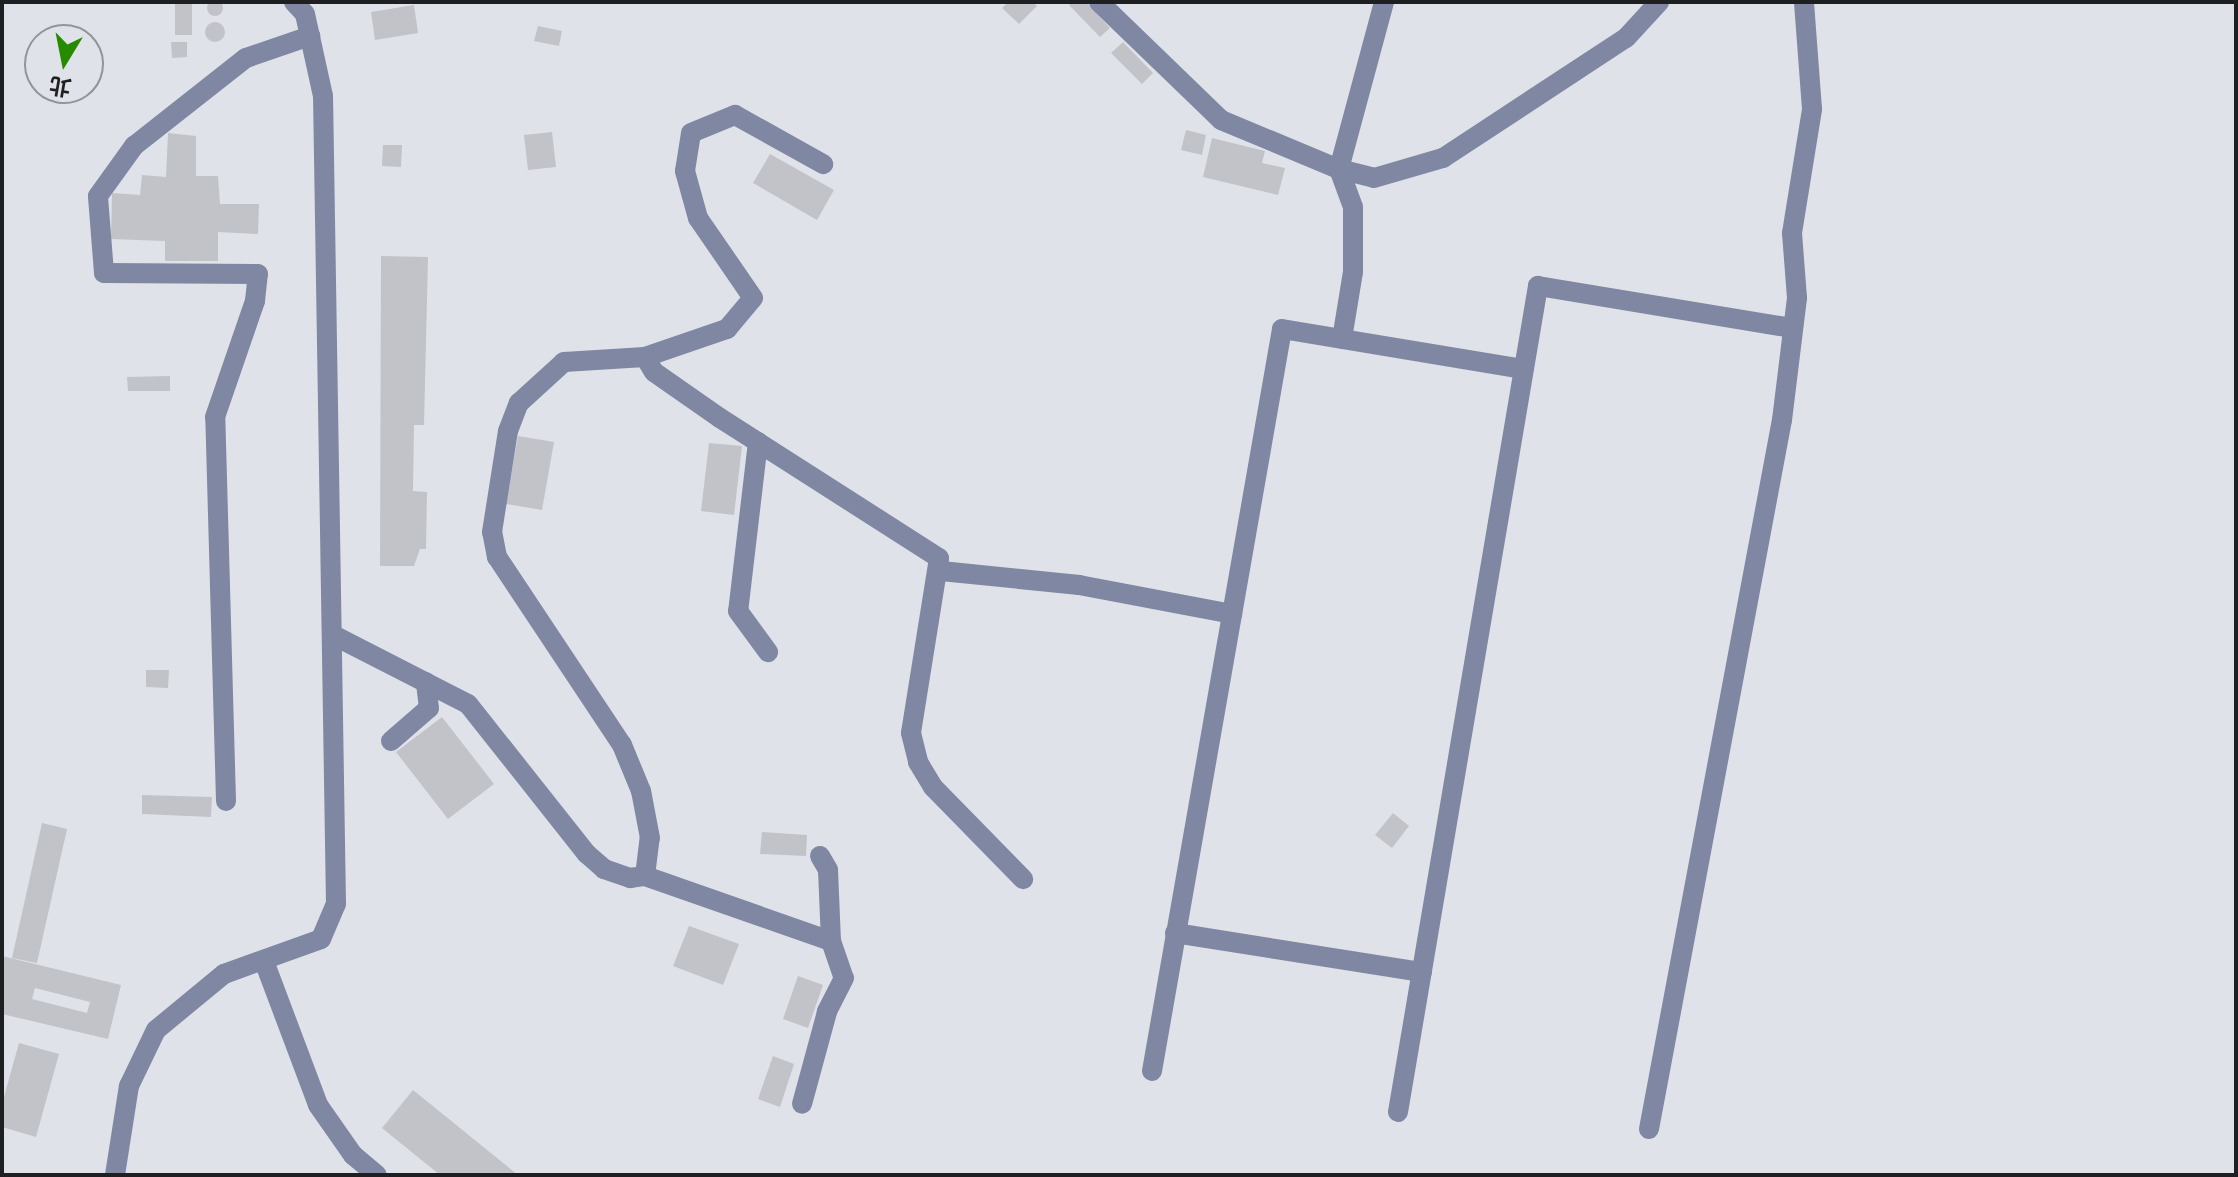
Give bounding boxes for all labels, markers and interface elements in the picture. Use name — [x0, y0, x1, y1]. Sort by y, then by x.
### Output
north arrow — [24, 24, 104, 104]
text: 北 — [47, 71, 73, 101]

